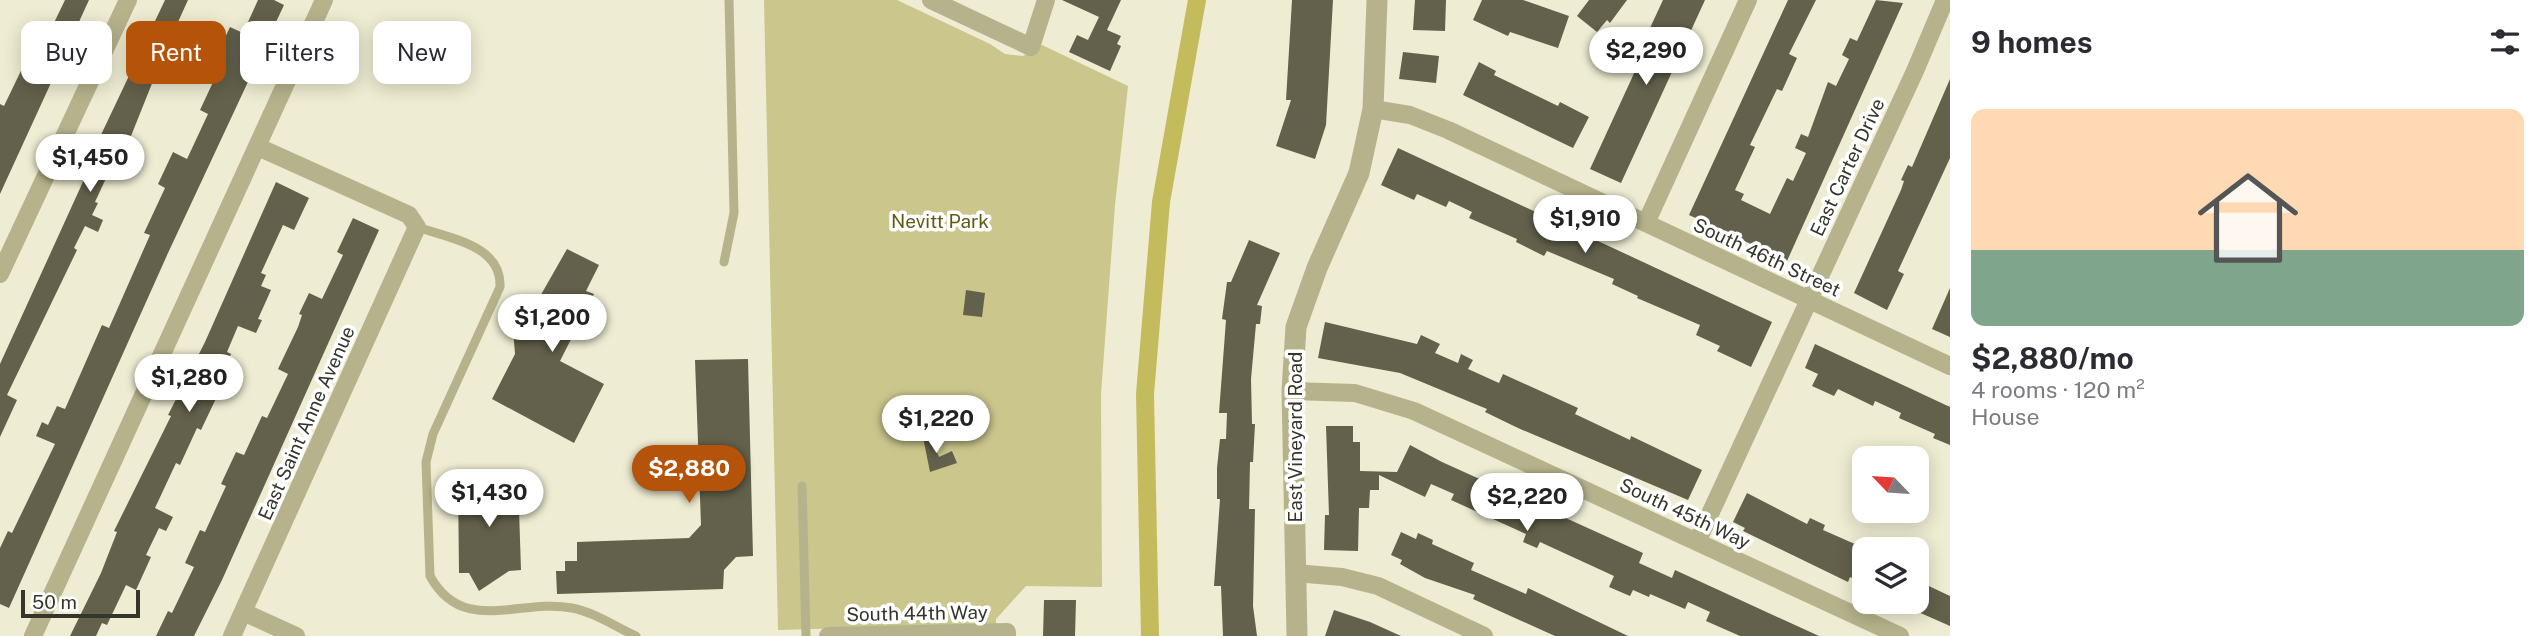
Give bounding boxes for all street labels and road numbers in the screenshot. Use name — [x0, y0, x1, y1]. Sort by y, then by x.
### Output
street label: East Carter Drive — [1805, 95, 1889, 239]
street label: South 46th Street — [1690, 213, 1844, 301]
street label: East Saint Anne Avenue — [253, 323, 359, 523]
street label: East Vineyard Road — [1284, 352, 1306, 522]
street label: South 45th Way — [1616, 473, 1754, 553]
street label: South 44th Way — [846, 601, 988, 625]

